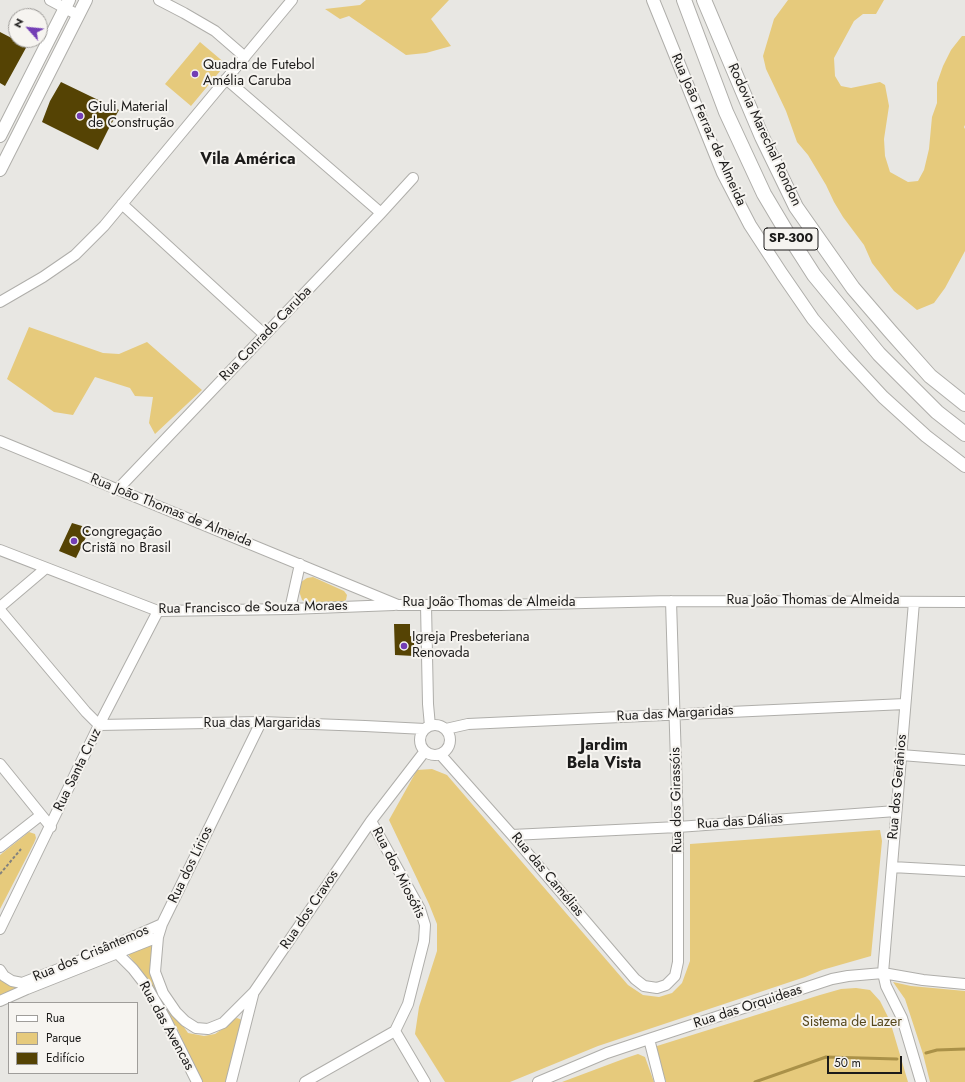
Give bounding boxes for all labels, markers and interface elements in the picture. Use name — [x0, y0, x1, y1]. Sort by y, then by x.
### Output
north arrow — [8, 8, 48, 48]
text: N — [9, 15, 27, 31]
street label: Rua João Ferraz de Almeida — [667, 51, 749, 209]
place label: Quadra de Futebol Amélia Caruba — [203, 58, 315, 90]
street label: Rodovia Marechal Rondon — [724, 61, 804, 209]
marker: Quadra de Futebol Amélia Caruba — [190, 69, 200, 79]
place label: Giuli Material de Construção — [88, 100, 174, 132]
marker: Giuli Material de Construção — [75, 111, 85, 121]
district label: Vila América — [200, 150, 296, 170]
road number: SP-300 — [764, 228, 818, 250]
street label: Rua Conrado Caruba — [216, 283, 316, 385]
street label: Rua João Thomas de Almeida — [88, 471, 254, 551]
place label: Congregação Cristã no Brasil — [82, 525, 171, 558]
marker: Congregação Cristã no Brasil — [69, 536, 79, 546]
street label: Rua João Thomas de Almeida — [726, 593, 900, 609]
street label: Rua João Thomas de Almeida — [402, 595, 576, 611]
street label: Rua Francisco de Souza Moraes — [158, 598, 348, 618]
place label: Igreja Presbeteriana Renovada — [412, 630, 530, 662]
marker: Igreja Presbeteriana Renovada — [399, 641, 409, 651]
street label: Rua das Margaridas — [616, 703, 734, 725]
street label: Rua das Margaridas — [204, 716, 320, 732]
street label: Rua Santa Cruz — [51, 726, 105, 814]
street label: Rua dos Gerânios — [885, 734, 911, 840]
district label: Jardim Bela Vista — [567, 736, 641, 774]
street label: Rua dos Girassóis — [668, 747, 686, 853]
street label: Rua das Dálias — [696, 811, 784, 833]
street label: Rua dos Lírios — [165, 824, 217, 906]
street label: Rua dos Miosótis — [368, 825, 428, 921]
street label: Rua das Camélias — [507, 830, 587, 920]
street label: Rua dos Cravos — [277, 867, 343, 953]
street label: Rua dos Crisântemos — [31, 922, 151, 986]
street label: Rua das Avencas — [135, 979, 197, 1073]
street label: Rua das Orquideas — [692, 982, 804, 1032]
legend — [8, 1002, 138, 1074]
text: Rua — [46, 1009, 65, 1027]
park label: Sistema de Lazer — [802, 1015, 902, 1031]
text: Parque — [46, 1029, 81, 1047]
scale bar — [829, 1048, 904, 1074]
text: Edifício — [46, 1049, 85, 1067]
text: 50 m — [834, 1054, 861, 1072]

